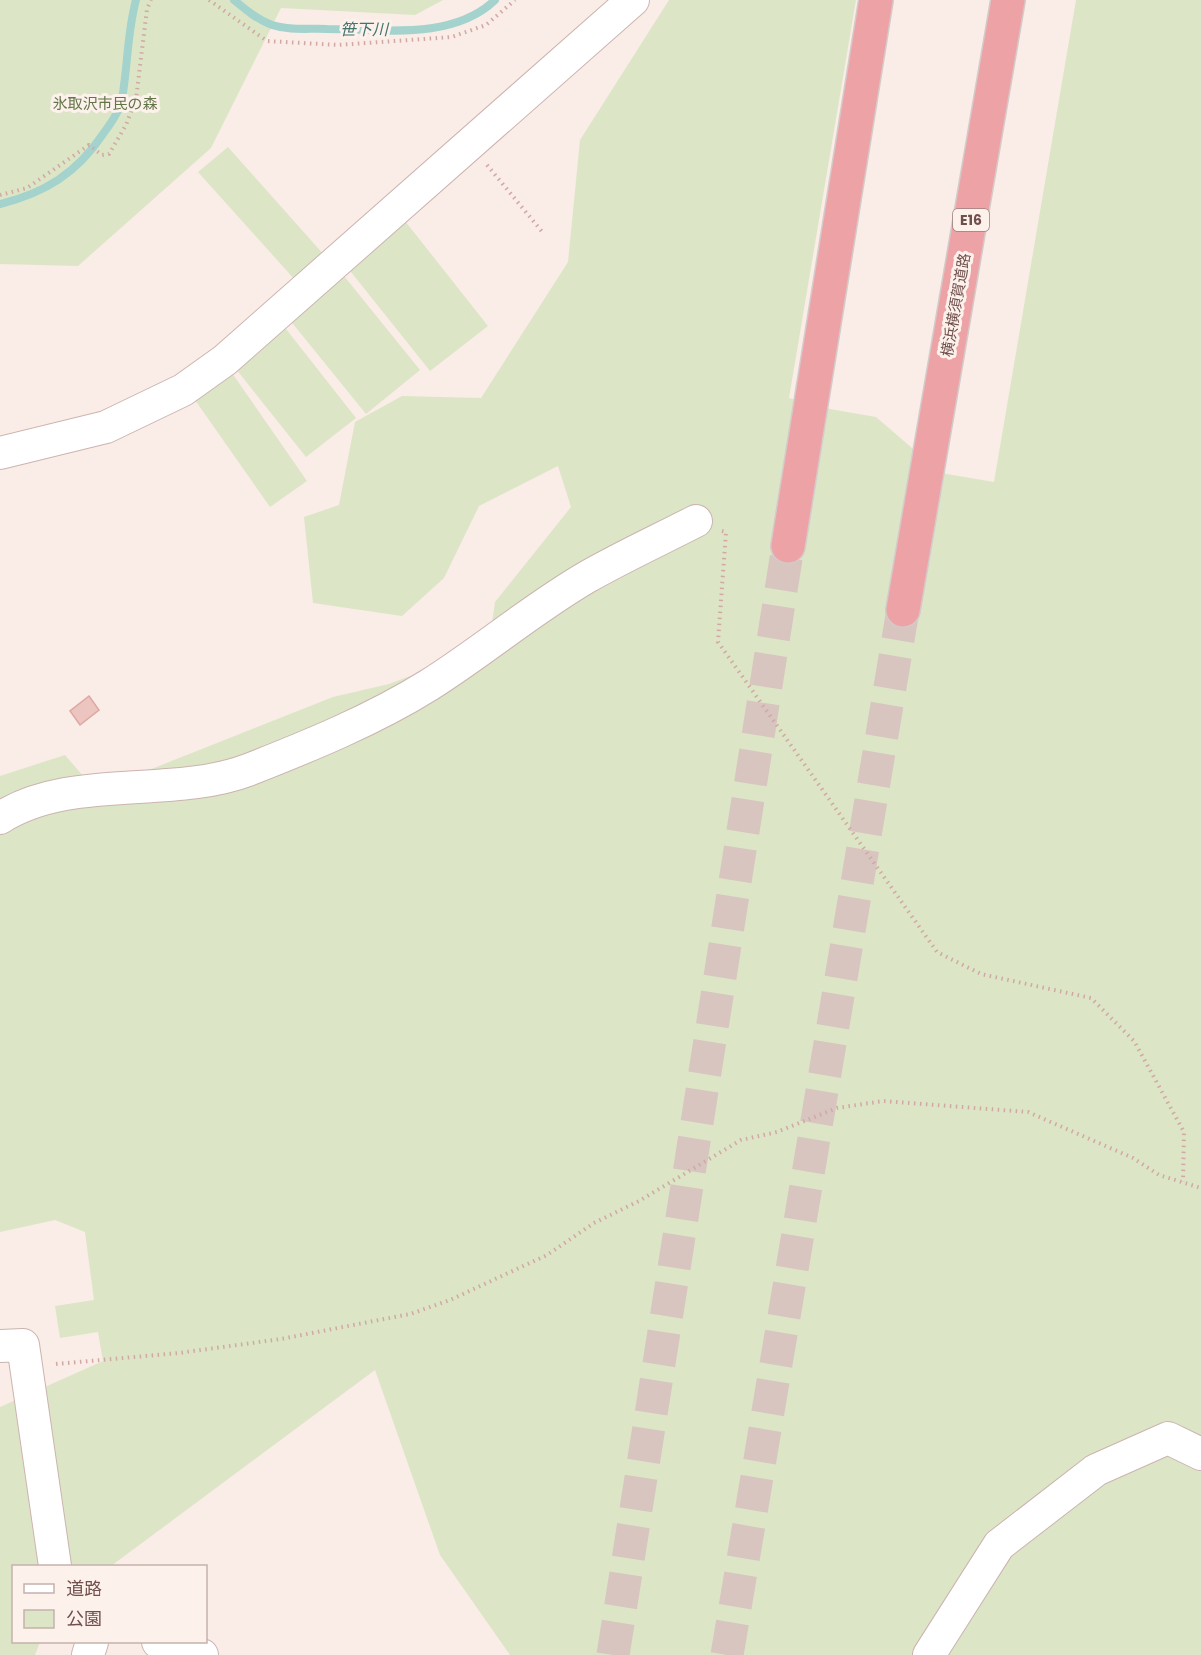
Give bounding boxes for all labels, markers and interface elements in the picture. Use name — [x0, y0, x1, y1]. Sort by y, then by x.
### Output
water label: 笹下川 — [340, 18, 390, 41]
park label: 氷取沢市民の森 — [52, 93, 158, 114]
road number: E16 — [953, 209, 989, 231]
street label: 横浜横須賀道路 — [936, 251, 975, 358]
legend — [12, 1565, 207, 1643]
text: 道路 — [66, 1576, 102, 1601]
text: 公園 — [66, 1606, 102, 1631]

